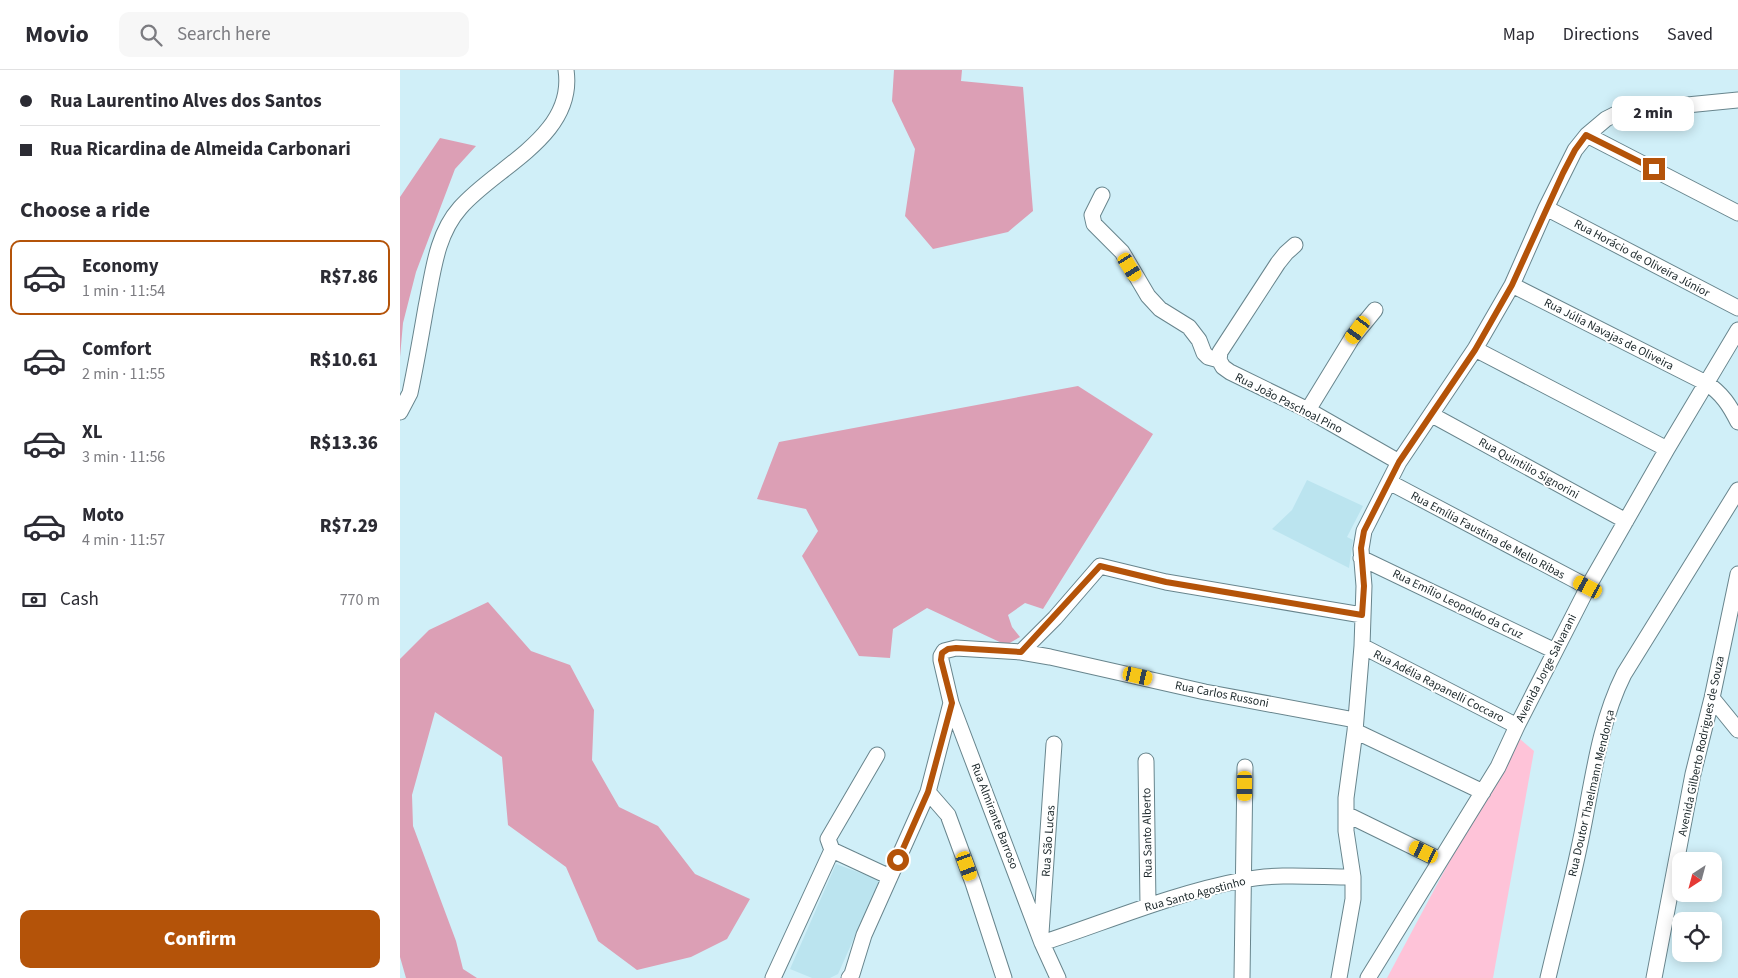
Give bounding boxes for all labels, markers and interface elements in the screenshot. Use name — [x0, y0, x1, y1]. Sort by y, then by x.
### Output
search box — [119, 12, 469, 57]
text: Movio — [25, 17, 89, 52]
icon: search — [137, 21, 165, 49]
text: Search here — [177, 21, 271, 48]
text: Map — [1503, 22, 1535, 47]
text: Directions — [1563, 22, 1639, 47]
text: Saved — [1667, 22, 1713, 47]
text: Rua Laurentino Alves dos Santos — [50, 88, 322, 115]
callout: 2 min — [1613, 97, 1695, 132]
text: 2 min — [1633, 102, 1673, 124]
text: Rua Ricardina de Almeida Carbonari — [50, 136, 351, 163]
route end — [1643, 158, 1665, 180]
text: Choose a ride — [20, 194, 150, 226]
street label: Rua Horácio de Oliveira Júnior — [1571, 215, 1713, 302]
car — [1115, 250, 1144, 284]
text: Economy — [82, 253, 159, 280]
icon: car — [22, 255, 67, 300]
text: R$7.86 — [320, 264, 378, 291]
text: 1 min · 11:54 — [82, 280, 165, 302]
street label: Rua Júlia Navajas de Oliveira — [1541, 294, 1677, 375]
car — [1343, 313, 1372, 347]
text: Comfort — [82, 336, 152, 363]
icon: car — [22, 338, 67, 383]
text: R$10.61 — [310, 347, 378, 374]
text: 2 min · 11:55 — [82, 363, 165, 385]
street label: Rua João Paschoal Pino — [1232, 369, 1346, 438]
text: XL — [82, 419, 103, 446]
icon: car — [22, 421, 67, 466]
text: R$13.36 — [310, 430, 378, 457]
street label: Rua Quintilio Signorini — [1475, 434, 1582, 503]
text: 3 min · 11:56 — [82, 446, 165, 468]
street label: Rua Emília Faustina de Mello Ribas — [1408, 487, 1568, 583]
text: Moto — [82, 502, 124, 529]
icon: car — [22, 504, 67, 549]
text: R$7.29 — [320, 513, 378, 540]
text: 4 min · 11:57 — [82, 529, 165, 551]
street label: Rua Emílio Leopoldo da Cruz — [1390, 565, 1526, 644]
car — [1571, 573, 1604, 601]
icon: cash — [20, 586, 48, 614]
text: Cash — [60, 586, 99, 613]
text: 770 m — [340, 589, 380, 611]
street label: Avenida Jorge Salvarani — [1512, 611, 1581, 725]
street label: Rua Adélia Rapanelli Coccaro — [1370, 646, 1507, 727]
street label: Avenida Gilberto Rodrigues de Souza — [1674, 654, 1729, 838]
car — [1121, 665, 1154, 687]
street label: Rua Carlos Russoni — [1174, 677, 1270, 712]
street label: Rua Doutor Thaelmann Mendonça — [1564, 708, 1619, 878]
street label: Rua Almirante Barroso — [966, 761, 1023, 872]
car — [1237, 771, 1252, 801]
street label: Rua Santo Alberto — [1138, 788, 1157, 878]
street label: Rua São Lucas — [1038, 805, 1059, 877]
car — [1407, 839, 1440, 865]
route start — [887, 849, 909, 871]
car — [954, 849, 979, 883]
north arrow — [1672, 852, 1722, 902]
map controls — [1672, 852, 1722, 962]
street label: Rua Santo Agostinho — [1143, 873, 1248, 916]
button: Confirm — [20, 910, 380, 968]
button: locate — [1672, 912, 1722, 962]

